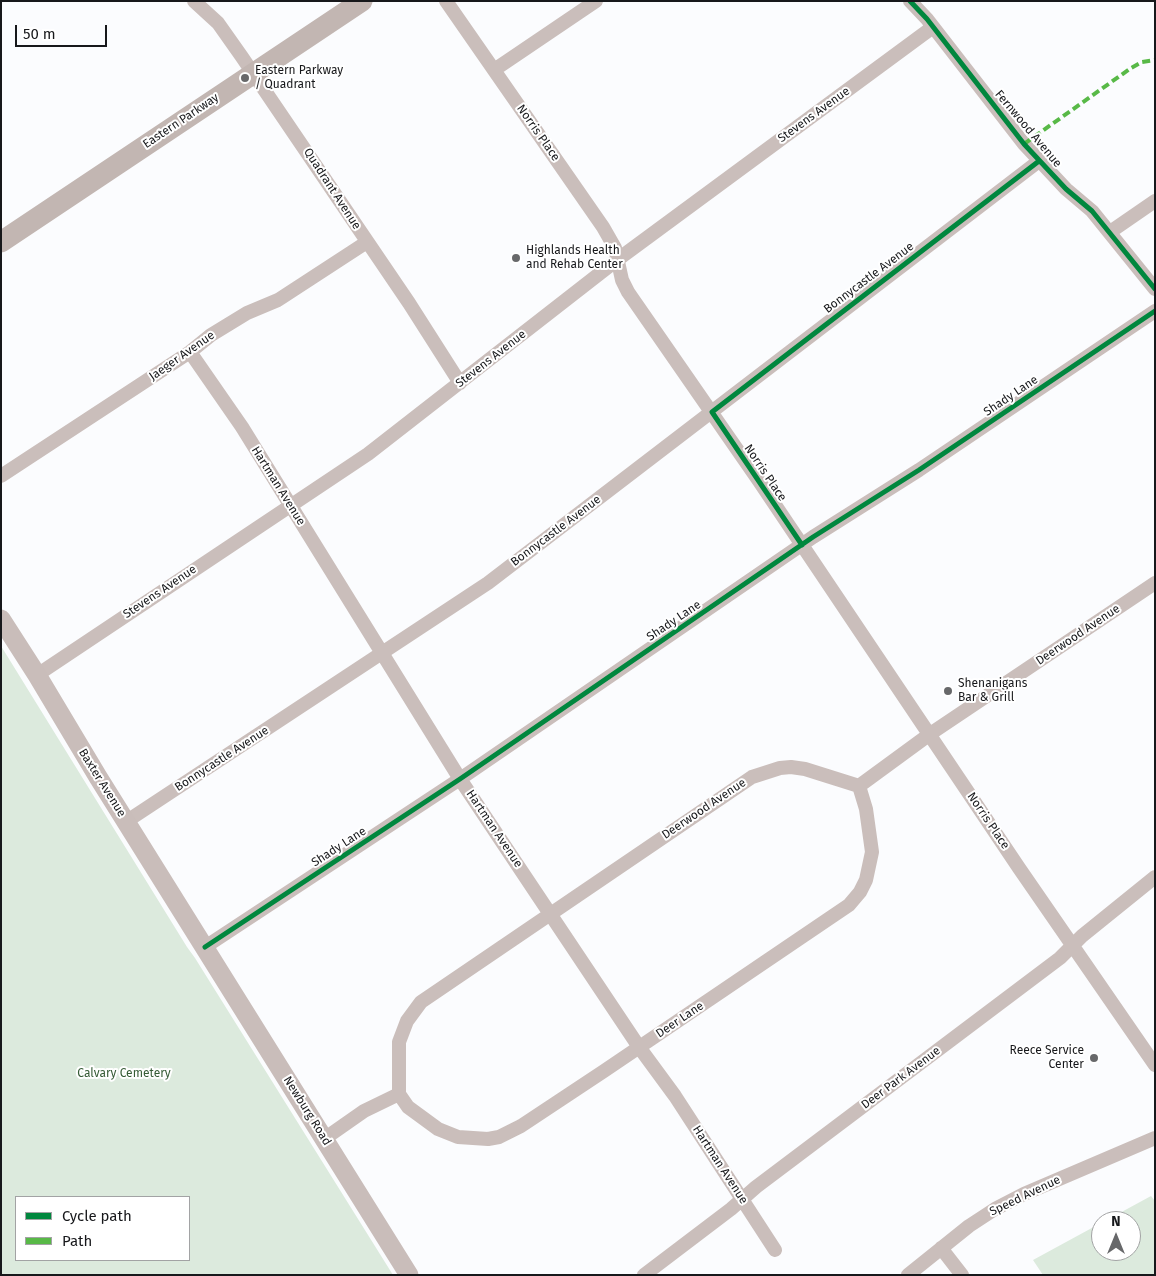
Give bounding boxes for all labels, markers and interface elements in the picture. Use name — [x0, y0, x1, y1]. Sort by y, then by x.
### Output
scale bar — [18, 15, 110, 47]
text: 50 m — [23, 25, 56, 43]
place label: Eastern Parkway / Quadrant — [255, 64, 343, 92]
marker: Eastern Parkway / Quadrant — [239, 72, 251, 84]
street label: Stevens Avenue — [775, 84, 853, 146]
street label: Fernwood Avenue — [991, 87, 1065, 171]
street label: Eastern Parkway — [140, 90, 222, 152]
street label: Norris Place — [513, 102, 563, 164]
street label: Quadrant Avenue — [300, 146, 364, 232]
street label: Bonnycastle Avenue — [821, 239, 917, 317]
place label: Highlands Health and Rehab Center — [526, 244, 623, 272]
marker: Highlands Health and Rehab Center — [510, 252, 522, 264]
street label: Stevens Avenue — [453, 327, 529, 391]
street label: Jaeger Avenue — [146, 328, 218, 384]
street label: Shady Lane — [981, 373, 1041, 419]
street label: Norris Place — [741, 442, 789, 504]
street label: Hartman Avenue — [248, 444, 308, 528]
street label: Bonnycastle Avenue — [508, 492, 604, 570]
street label: Stevens Avenue — [121, 562, 199, 622]
street label: Shady Lane — [644, 598, 704, 644]
street label: Deerwood Avenue — [1033, 602, 1123, 668]
place label: Shenanigans Bar & Grill — [958, 677, 1027, 705]
marker: Shenanigans Bar & Grill — [942, 685, 954, 697]
street label: Bonnycastle Avenue — [172, 723, 272, 795]
street label: Baxter Avenue — [75, 746, 129, 820]
street label: Deerwood Avenue — [659, 776, 749, 842]
street label: Hartman Avenue — [463, 787, 525, 871]
street label: Norris Place — [964, 790, 1012, 852]
street label: Shady Lane — [309, 824, 369, 870]
street label: Deer Lane — [653, 999, 707, 1041]
street label: Deer Park Avenue — [859, 1044, 943, 1112]
place label: Reece Service Center — [1010, 1044, 1084, 1072]
marker: Reece Service Center — [1088, 1052, 1100, 1064]
park label: Calvary Cemetery — [77, 1067, 171, 1081]
street label: Newburg Road — [280, 1074, 334, 1148]
street label: Hartman Avenue — [689, 1123, 751, 1207]
street label: Speed Avenue — [987, 1173, 1063, 1219]
legend — [15, 1196, 190, 1261]
text: Cycle path — [62, 1207, 132, 1225]
north arrow — [1091, 1211, 1141, 1261]
text: N — [1111, 1213, 1121, 1230]
text: Path — [62, 1232, 92, 1250]

